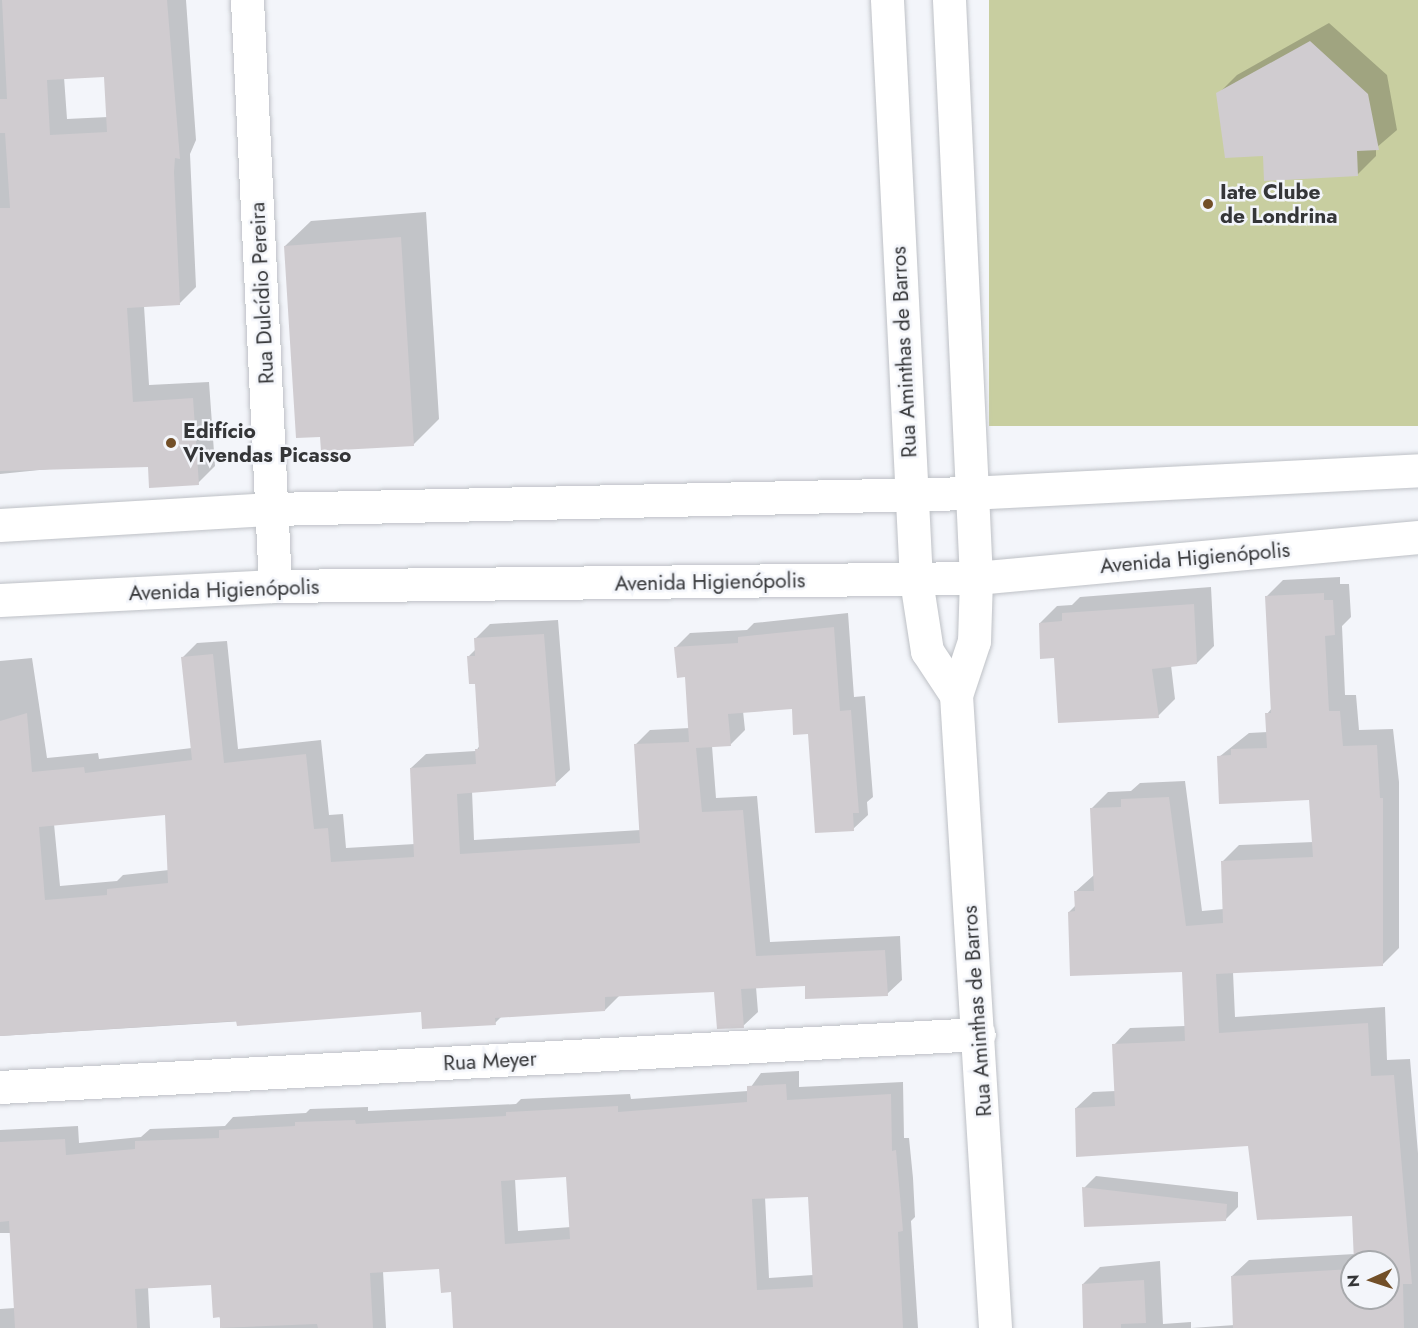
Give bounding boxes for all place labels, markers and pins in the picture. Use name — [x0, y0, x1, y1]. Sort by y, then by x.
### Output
place label: Iate Clube de Londrina — [1220, 179, 1338, 229]
marker: Iate Clube de Londrina — [1201, 197, 1215, 211]
place label: Edifício Vivendas Picasso — [183, 418, 351, 468]
marker: Edifício Vivendas Picasso — [164, 436, 178, 450]

